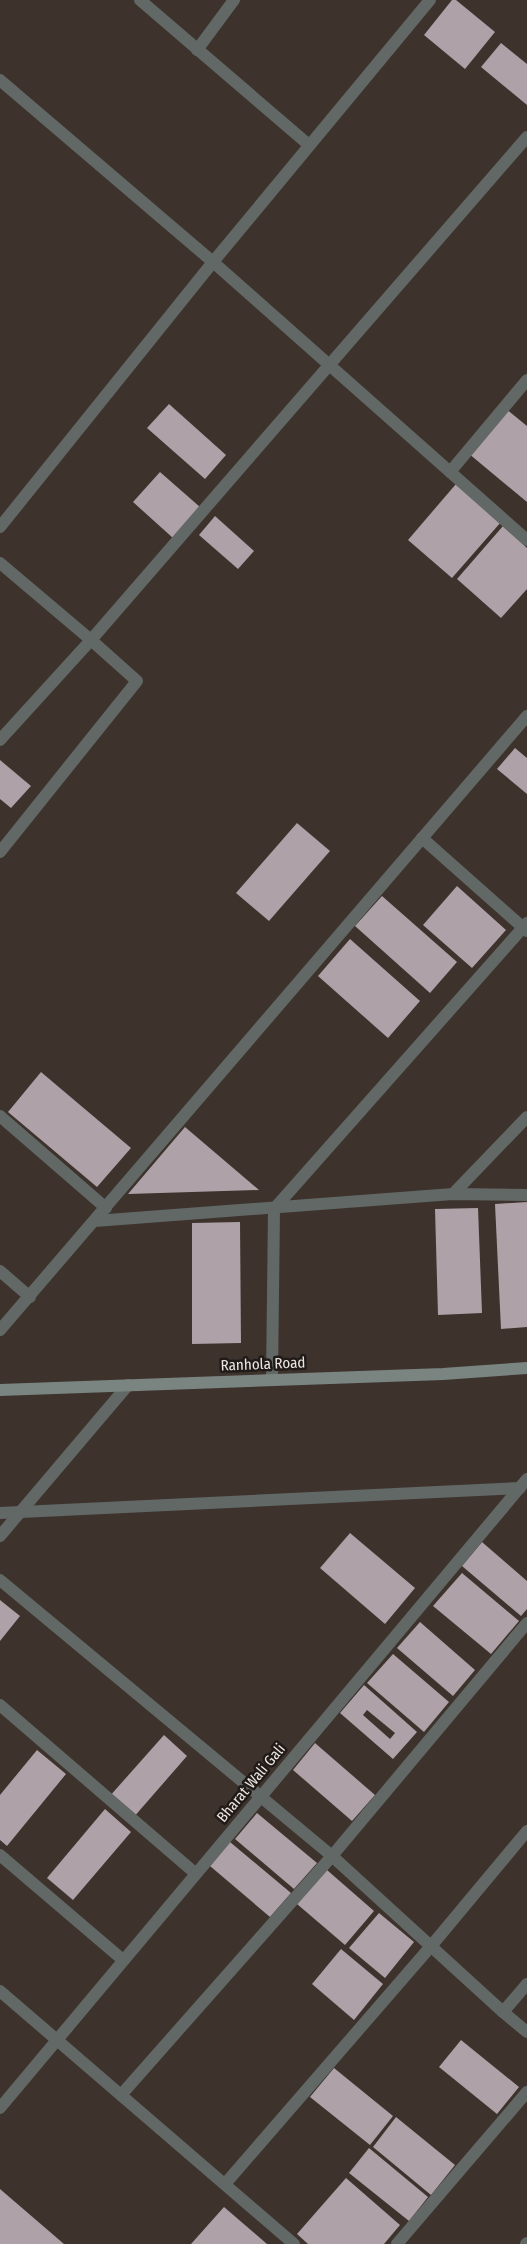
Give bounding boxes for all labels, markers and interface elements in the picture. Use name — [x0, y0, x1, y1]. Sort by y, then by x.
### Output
street label: Ranhola Road — [220, 1354, 306, 1374]
street label: Bharat Wali Gali — [213, 1740, 289, 1826]

